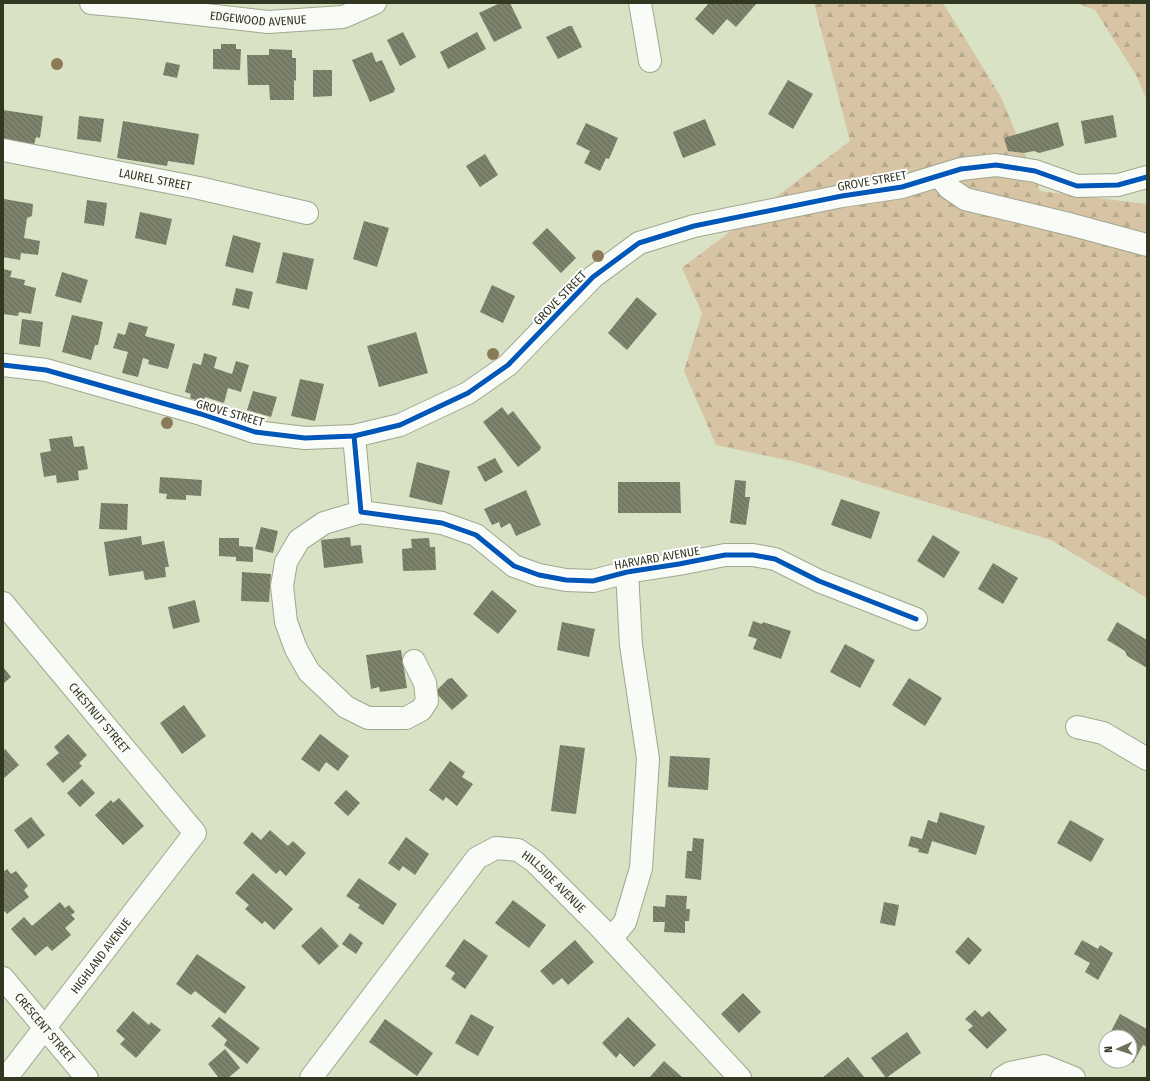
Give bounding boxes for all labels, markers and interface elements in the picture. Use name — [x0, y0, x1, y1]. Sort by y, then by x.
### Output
street label: EDGEWOOD AVENUE — [209, 8, 307, 29]
street label: LAUREL STREET — [118, 166, 193, 193]
street label: GROVE STREET — [836, 168, 908, 194]
street label: GROVE STREET — [531, 268, 590, 328]
street label: GROVE STREET — [194, 397, 266, 429]
street label: HARVARD AVENUE — [613, 544, 701, 572]
street label: CHESTNUT STREET — [66, 680, 133, 757]
street label: HILLSIDE AVENUE — [519, 848, 589, 916]
street label: HIGHLAND AVENUE — [68, 915, 134, 997]
street label: CRESCENT STREET — [12, 990, 78, 1066]
north arrow — [1098, 1029, 1138, 1069]
text: N — [1102, 1046, 1115, 1053]

